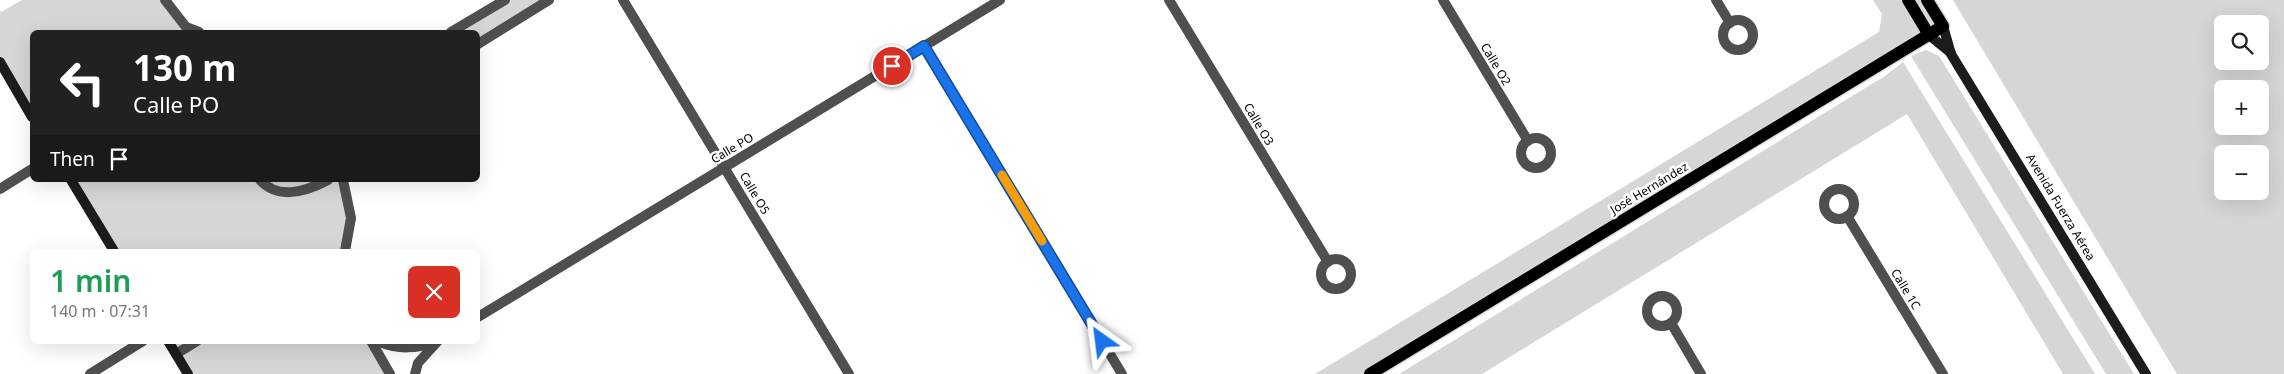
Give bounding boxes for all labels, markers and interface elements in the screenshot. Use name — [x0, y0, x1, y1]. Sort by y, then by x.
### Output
map controls — [2214, 15, 2269, 200]
button: search — [2214, 15, 2269, 70]
street label: Calle O2 — [1477, 40, 1515, 88]
text: 130 m — [133, 44, 236, 91]
pin — [871, 45, 913, 87]
icon: left — [50, 50, 115, 115]
icon: arrive — [878, 52, 906, 80]
button: + — [2214, 80, 2269, 135]
text: Calle PO — [133, 89, 219, 119]
street label: Calle O3 — [1240, 100, 1278, 148]
street label: Calle PO — [707, 129, 757, 167]
icon: arrive — [105, 145, 133, 173]
button: − — [2214, 145, 2269, 200]
text: Then — [50, 146, 95, 172]
street label: Avenida Fuerza Aérea — [2022, 150, 2100, 264]
street label: José Hernández — [1606, 158, 1691, 218]
street label: Calle O5 — [736, 169, 774, 217]
text: 1 min — [50, 260, 131, 301]
street label: Calle 1C — [1887, 265, 1925, 313]
button: close — [408, 266, 460, 318]
text: 140 m · 07:31 — [50, 300, 150, 322]
position arrow — [1075, 314, 1127, 366]

